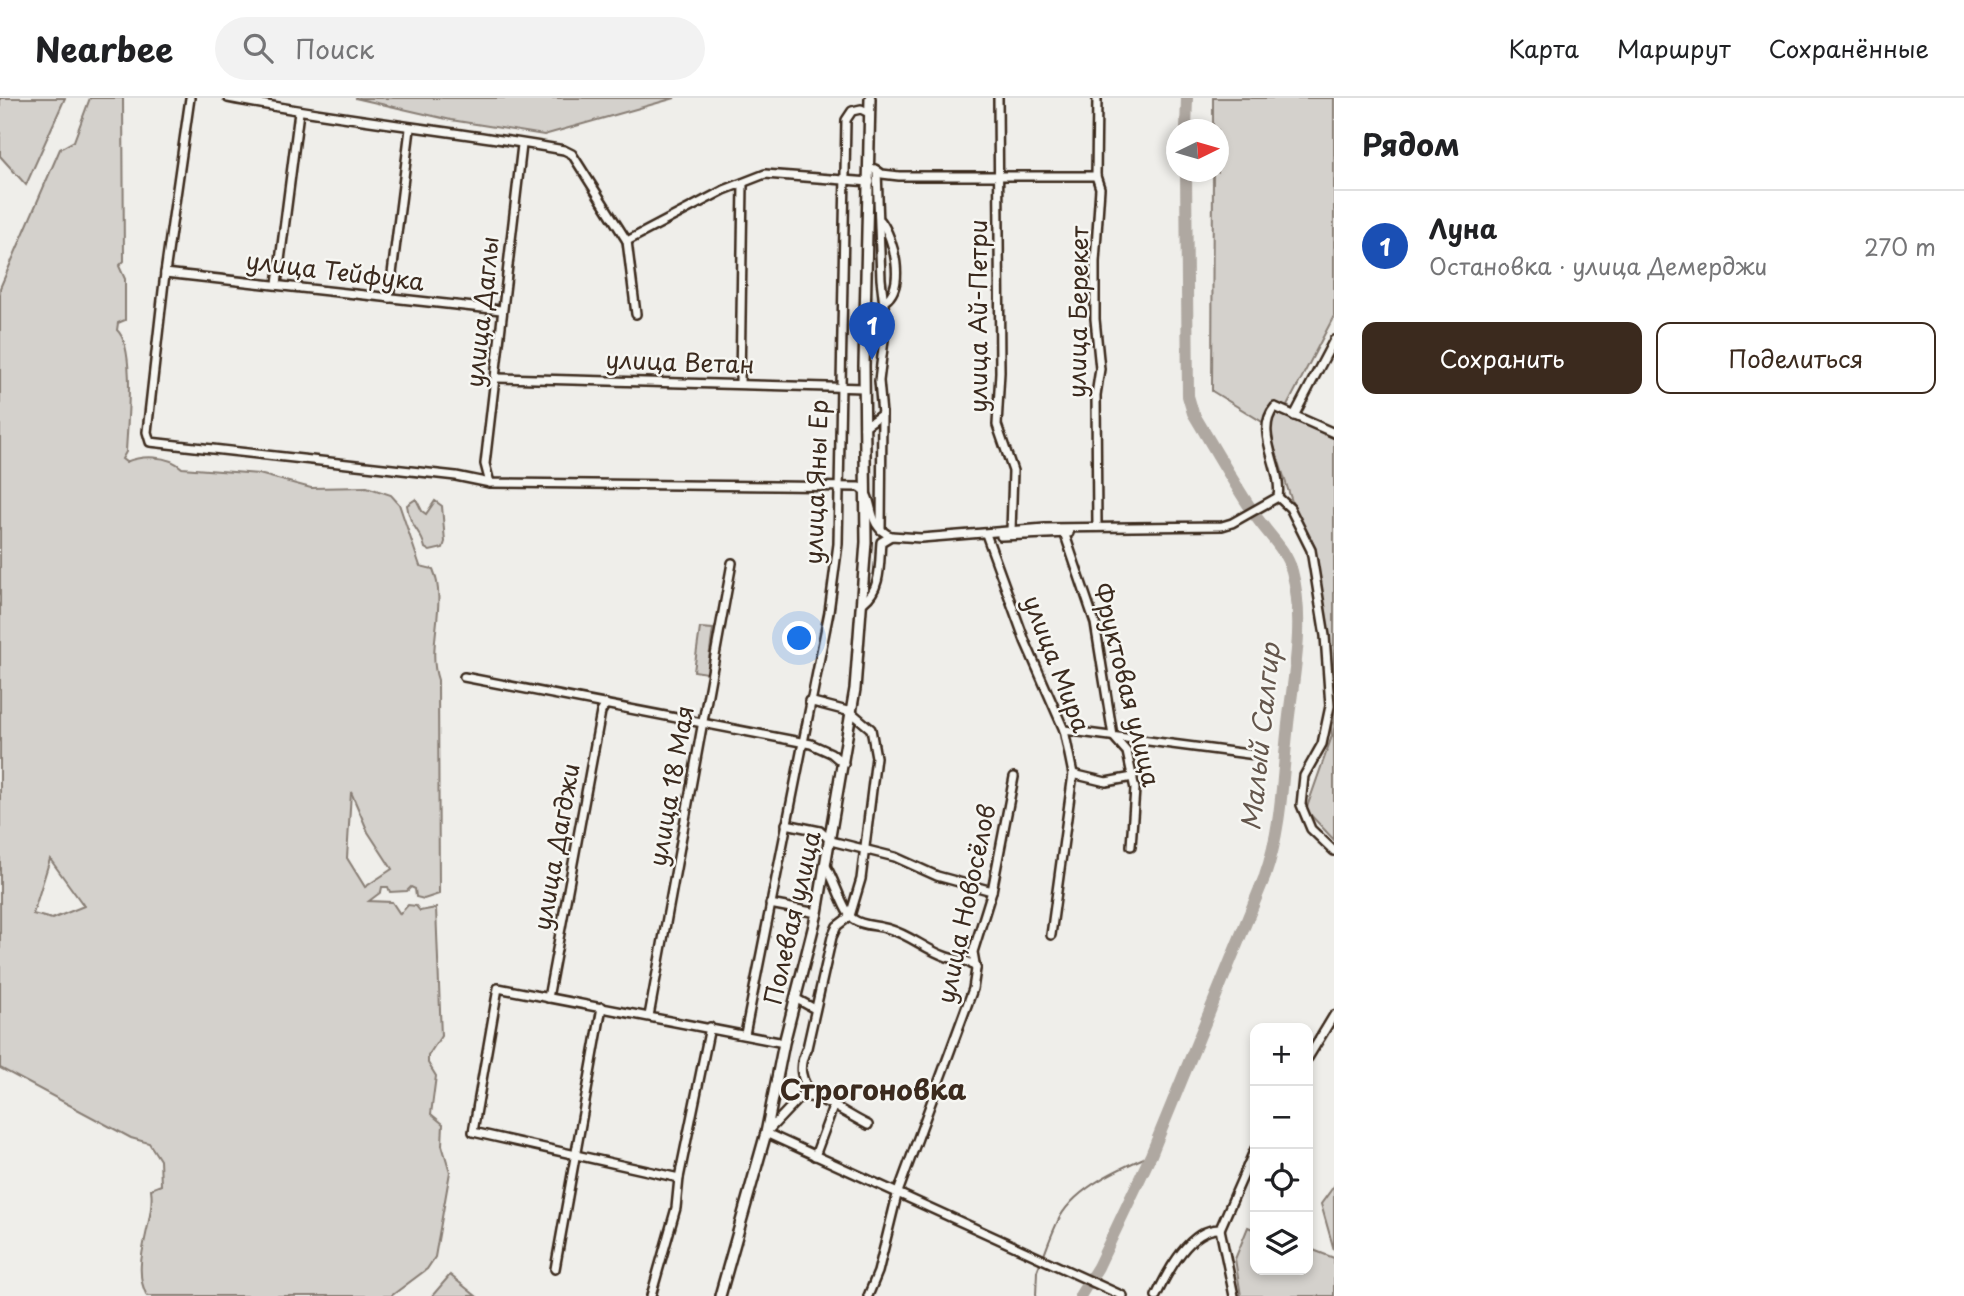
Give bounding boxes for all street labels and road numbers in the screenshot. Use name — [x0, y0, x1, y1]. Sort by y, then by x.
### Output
street label: улица Ай-Петри — [959, 219, 995, 413]
street label: улица Берекет — [1057, 225, 1097, 398]
street label: улица Даглы — [455, 235, 507, 389]
street label: улица Тейфука — [244, 241, 427, 299]
street label: улица Ветан — [605, 340, 755, 382]
street label: улица Яны Ер — [794, 399, 836, 565]
street label: Фруктовая улица — [1085, 579, 1171, 790]
street label: улица Мира — [1015, 589, 1101, 737]
street label: улица 18 Мая — [638, 702, 702, 869]
street label: улица Дагджи — [523, 760, 587, 933]
street label: улица Новосёлов — [926, 801, 1004, 1007]
street label: Полевая улица — [754, 827, 829, 1008]

